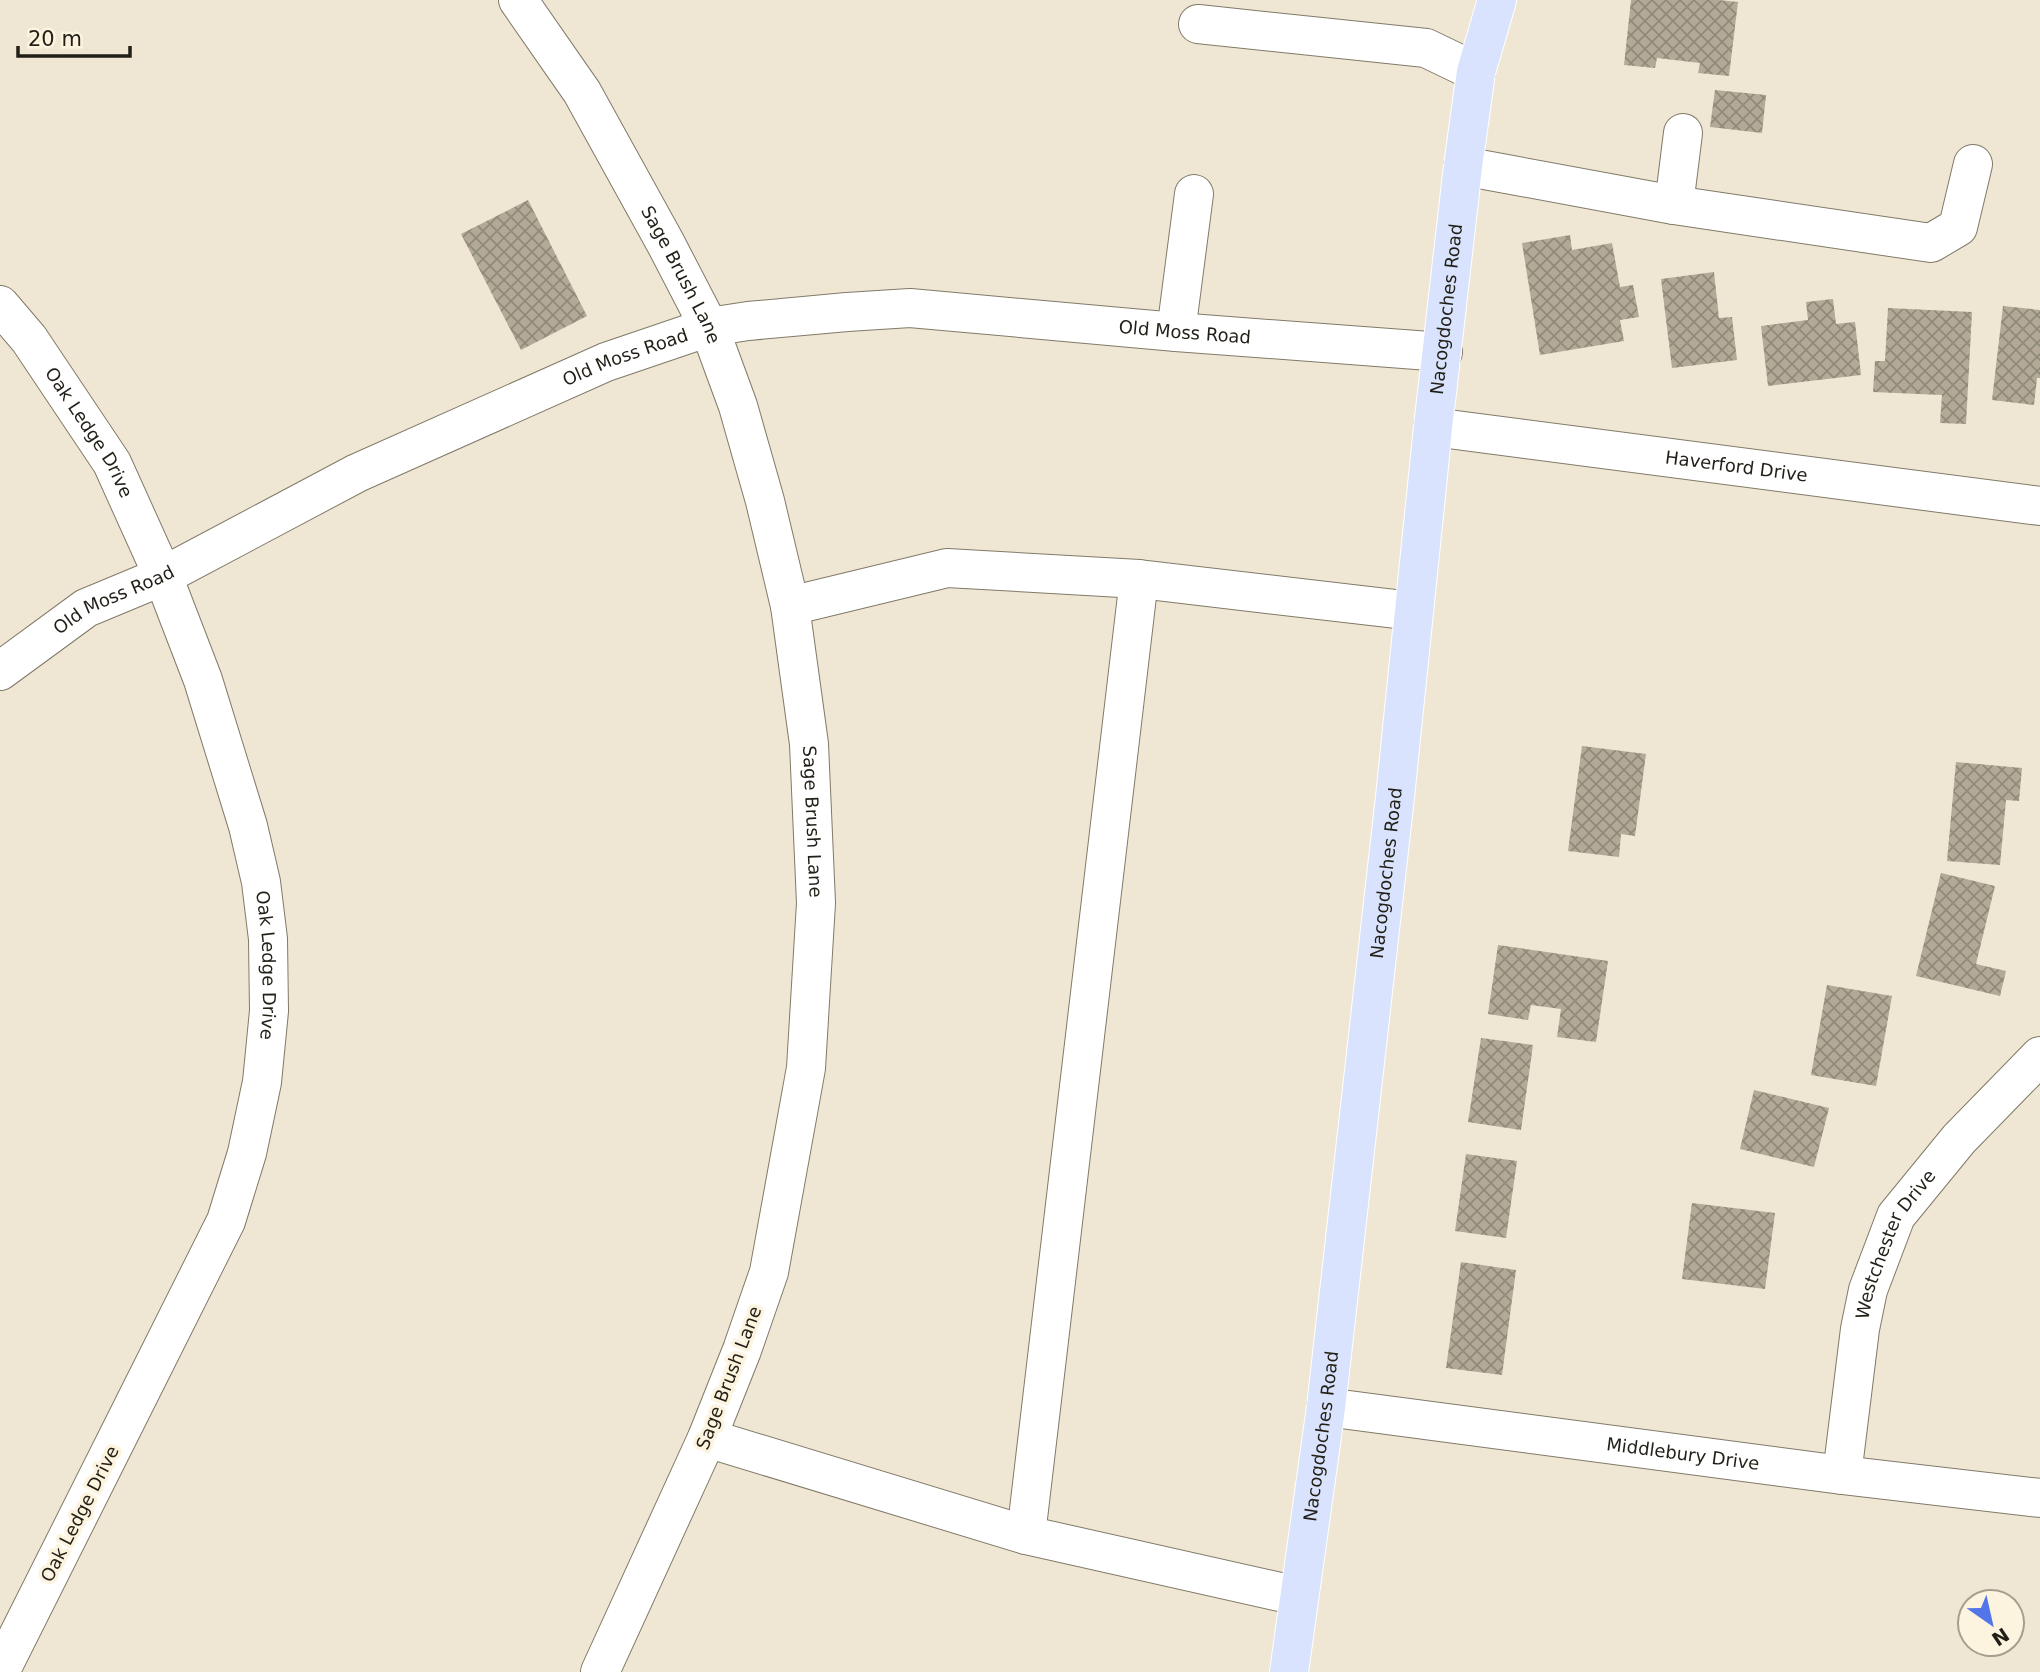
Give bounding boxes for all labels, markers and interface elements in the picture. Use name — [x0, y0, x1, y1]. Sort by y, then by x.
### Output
scale bar — [18, 14, 130, 58]
text: 20 m — [28, 27, 82, 51]
street label: Sage Brush Lane — [637, 202, 725, 346]
street label: Nacogdoches Road — [1426, 222, 1466, 396]
street label: Old Moss Road — [1118, 316, 1252, 348]
street label: Old Moss Road — [559, 324, 691, 390]
street label: Oak Ledge Drive — [41, 363, 137, 501]
street label: Haverford Drive — [1664, 446, 1809, 486]
street label: Old Moss Road — [49, 561, 178, 638]
street label: Sage Brush Lane — [799, 745, 827, 898]
street label: Nacogdoches Road — [1366, 786, 1406, 960]
street label: Oak Ledge Drive — [252, 889, 280, 1041]
street label: Westchester Drive — [1851, 1165, 1940, 1321]
street label: Sage Brush Lane — [692, 1303, 766, 1452]
street label: Nacogdoches Road — [1299, 1350, 1342, 1523]
street label: Middlebury Drive — [1605, 1433, 1761, 1474]
street label: Oak Ledge Drive — [36, 1442, 123, 1585]
north arrow — [1956, 1588, 2026, 1658]
text: N — [1988, 1624, 2013, 1651]

